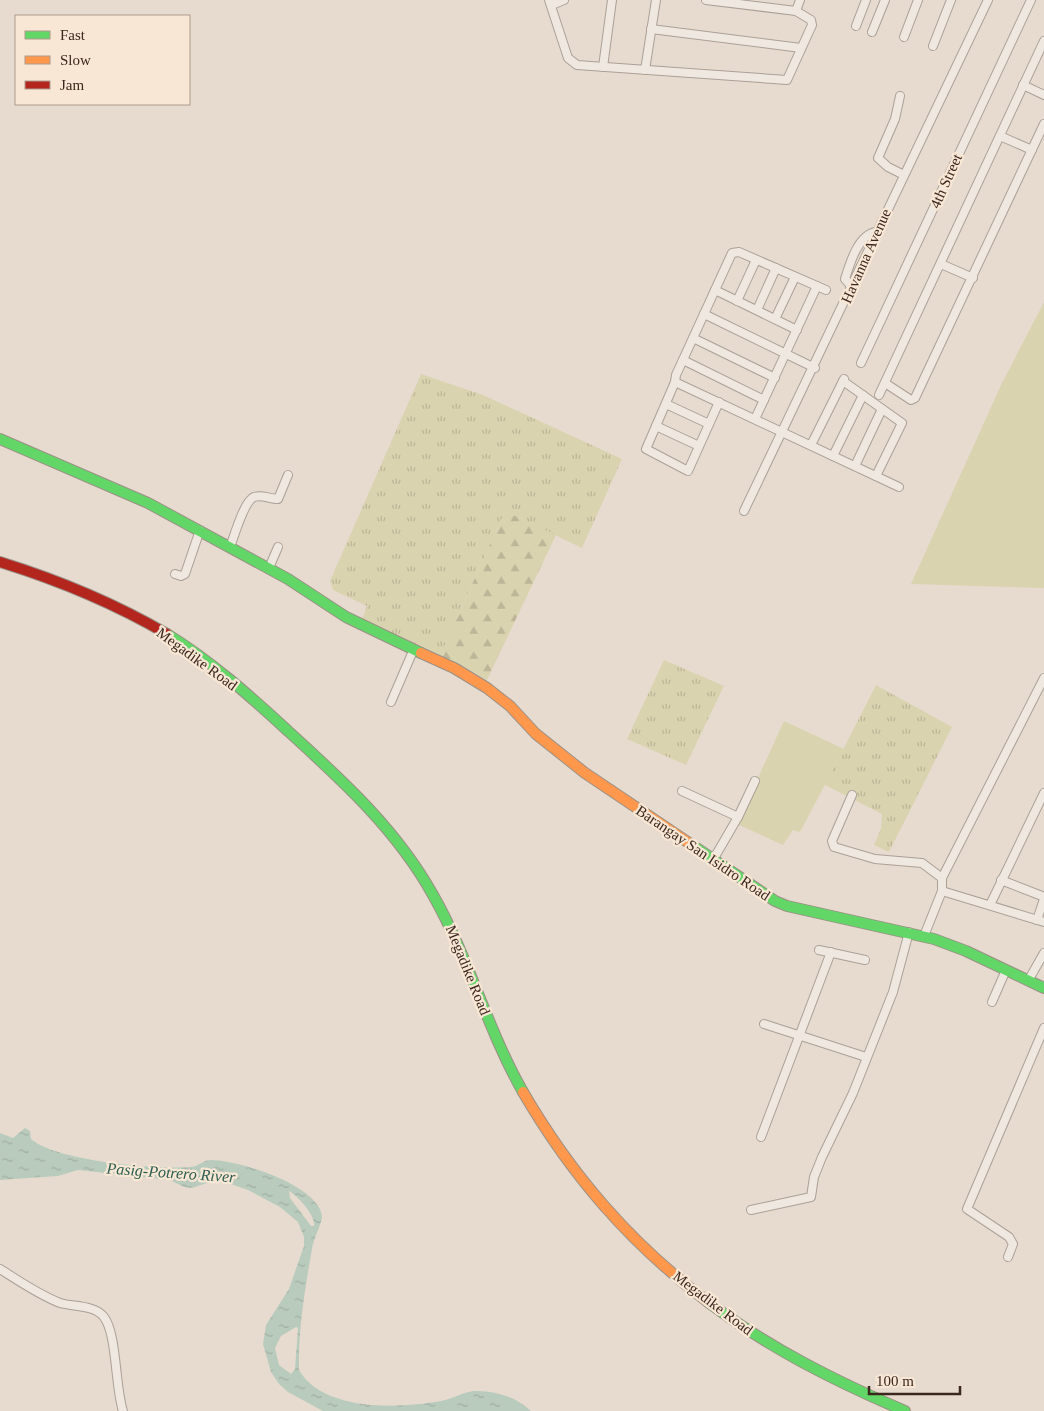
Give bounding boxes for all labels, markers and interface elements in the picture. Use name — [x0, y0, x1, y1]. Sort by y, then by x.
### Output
legend — [15, 15, 190, 105]
text: Fast — [60, 27, 86, 43]
text: Slow — [60, 52, 91, 68]
text: Jam — [60, 77, 84, 93]
street label: 4th Street — [927, 151, 965, 211]
street label: Havanna Avenue — [838, 206, 894, 306]
street label: Megadike Road — [154, 624, 241, 694]
street label: Barangay San Isidro Road — [633, 802, 773, 904]
street label: Megadike Road — [443, 923, 493, 1018]
water label: Pasig-Potrero River — [105, 1159, 237, 1187]
street label: Megadike Road — [670, 1268, 756, 1338]
scale bar — [869, 1364, 960, 1396]
text: 100 m — [876, 1373, 914, 1389]

